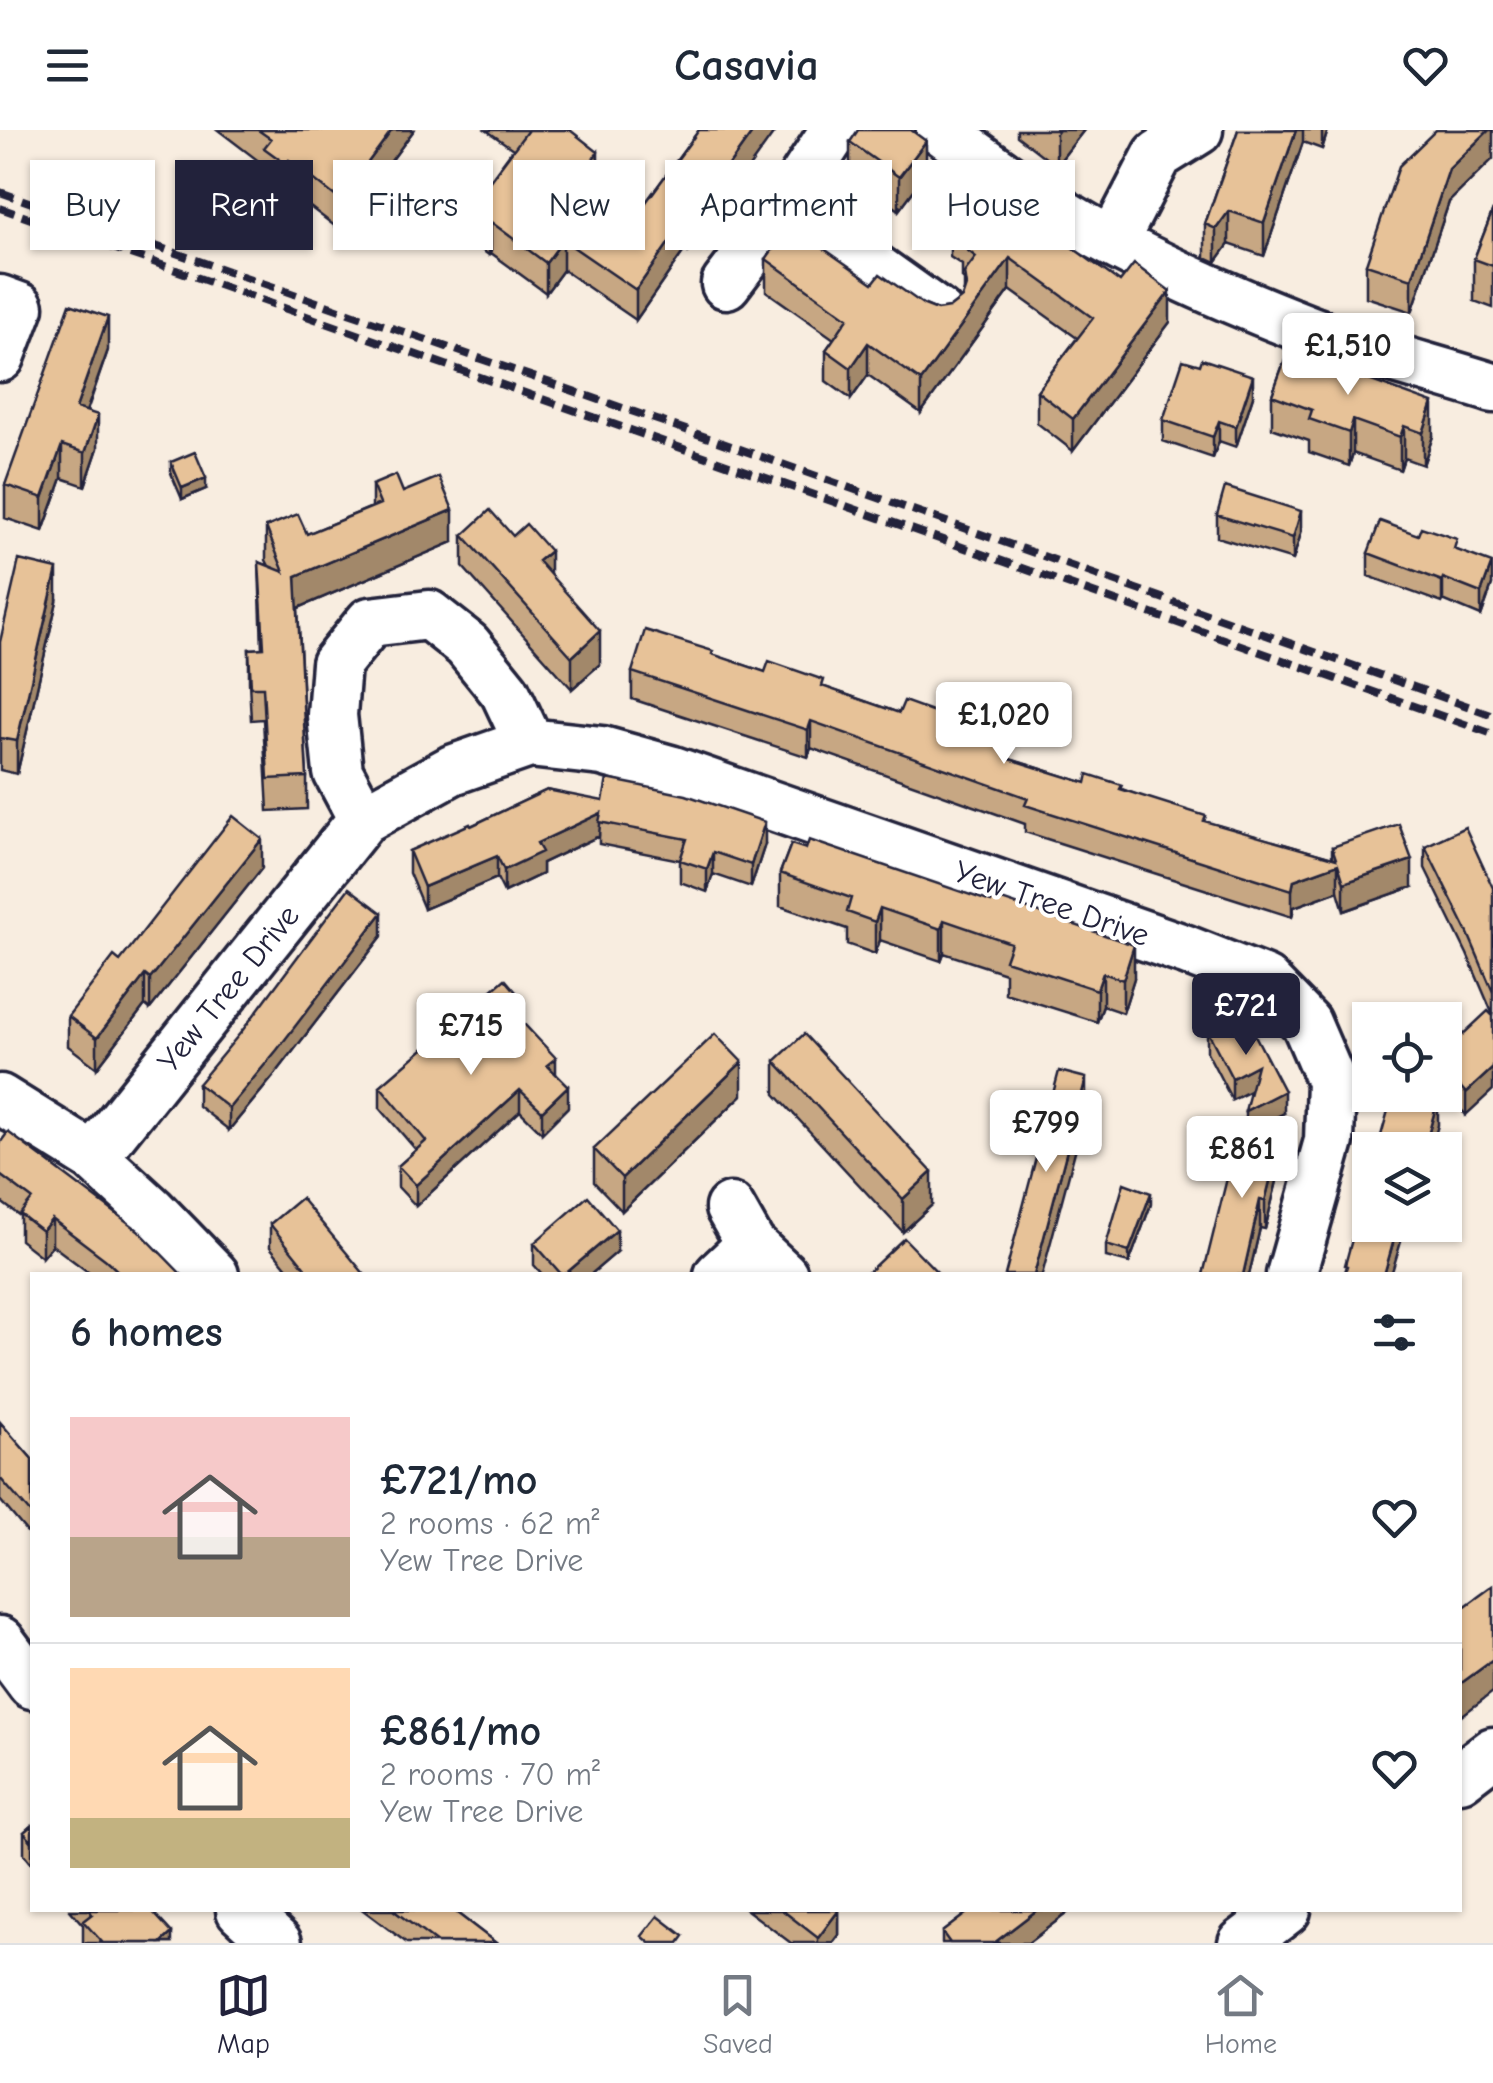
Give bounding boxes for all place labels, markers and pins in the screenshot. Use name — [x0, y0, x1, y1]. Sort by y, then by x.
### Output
pin: £1,510 — [1267, 313, 1429, 398]
pin: £1,020 — [923, 682, 1085, 767]
pin: £721 — [1187, 973, 1305, 1058]
pin: £715 — [412, 993, 530, 1078]
pin: £799 — [987, 1090, 1105, 1175]
pin: £861 — [1183, 1116, 1301, 1201]

